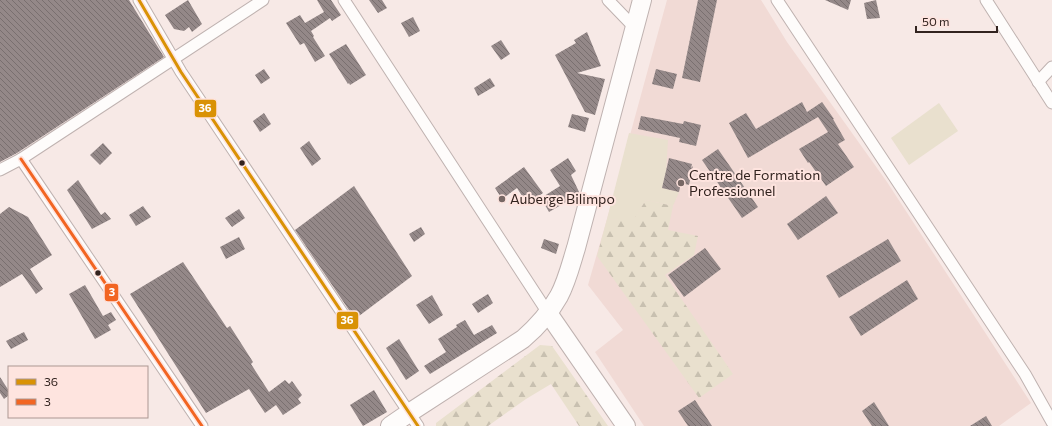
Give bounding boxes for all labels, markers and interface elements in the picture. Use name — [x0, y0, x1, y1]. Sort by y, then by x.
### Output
scale bar — [916, 8, 997, 34]
text: 50 m — [922, 14, 950, 28]
line badge: 36 — [194, 99, 217, 118]
text: 36 — [198, 101, 212, 114]
unlabelled marker — [237, 158, 247, 168]
place label: Centre de Formation Professionnel — [689, 166, 820, 199]
marker: Centre de Formation Professionnel — [676, 178, 686, 188]
place label: Auberge Bilimpo — [510, 190, 615, 207]
marker: Auberge Bilimpo — [497, 194, 507, 204]
unlabelled marker — [93, 268, 103, 278]
line badge: 3 — [104, 283, 119, 302]
text: 3 — [109, 285, 115, 298]
line badge: 36 — [336, 311, 359, 330]
text: 36 — [340, 313, 354, 326]
legend — [8, 366, 148, 418]
text: 36 — [44, 374, 58, 388]
text: 3 — [44, 394, 51, 408]

